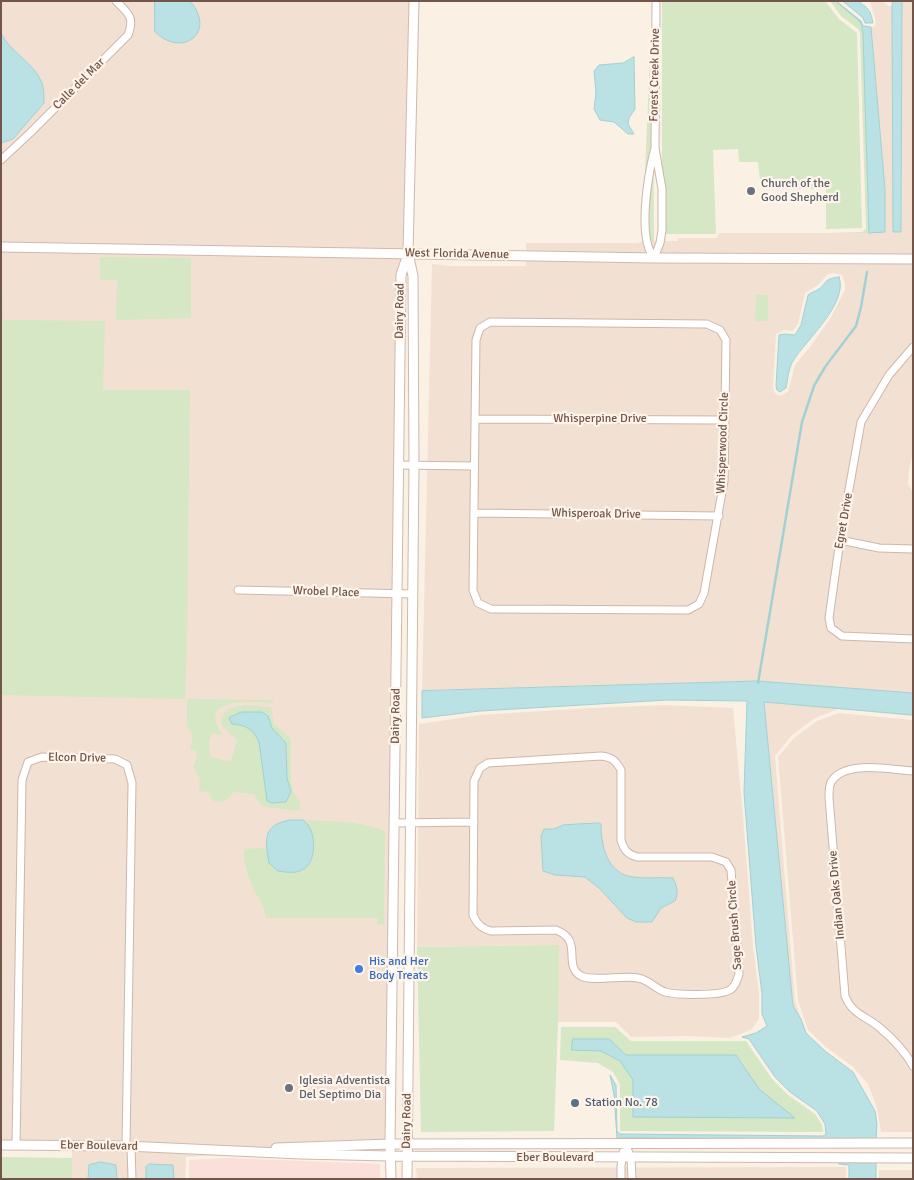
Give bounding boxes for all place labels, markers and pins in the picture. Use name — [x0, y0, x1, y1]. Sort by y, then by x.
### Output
place label: Church of the Good Shepherd — [761, 177, 839, 205]
marker: Church of the Good Shepherd — [745, 185, 757, 197]
place label: His and Her Body Treats — [369, 955, 428, 983]
marker: His and Her Body Treats — [353, 963, 365, 975]
place label: Iglesia Adventista Del Septimo Dia — [299, 1074, 390, 1102]
marker: Iglesia Adventista Del Septimo Dia — [283, 1082, 295, 1094]
place label: Station No. 78 — [585, 1096, 658, 1110]
marker: Station No. 78 — [569, 1097, 581, 1109]

